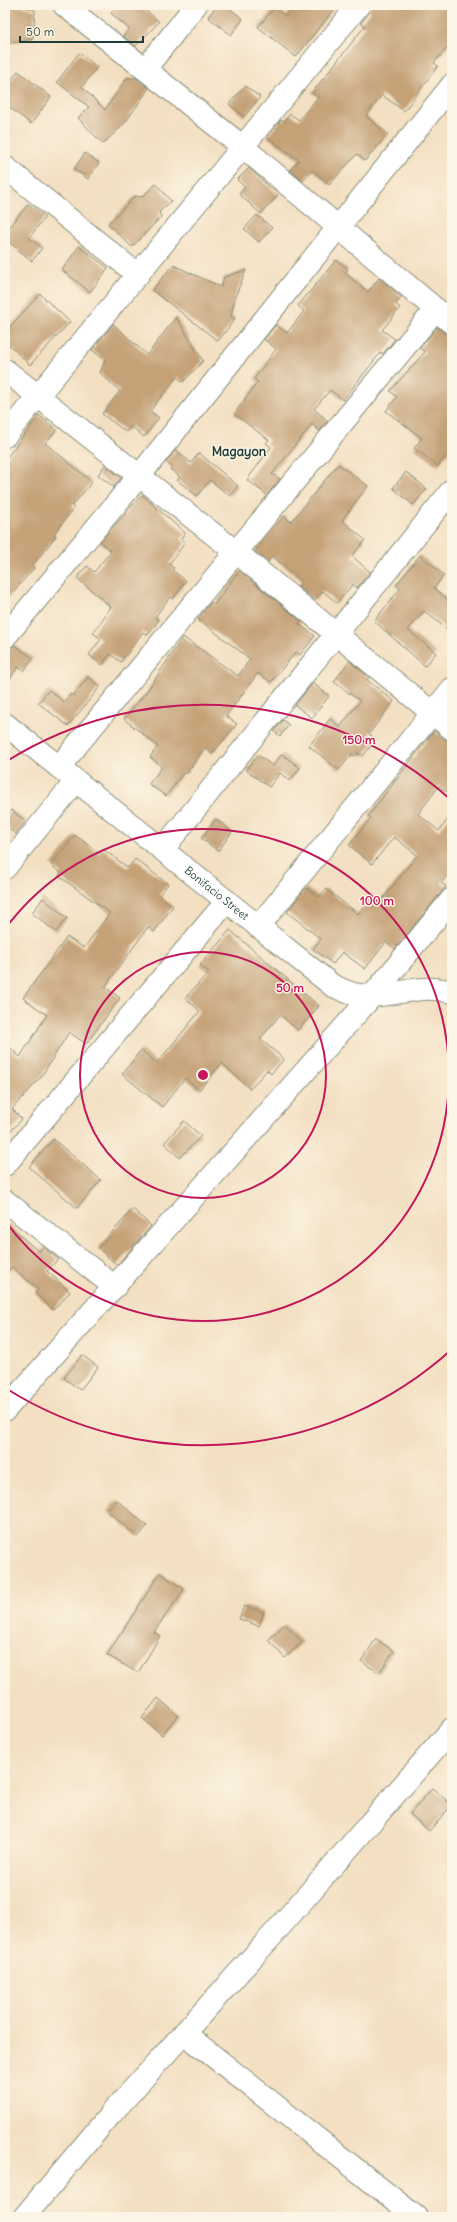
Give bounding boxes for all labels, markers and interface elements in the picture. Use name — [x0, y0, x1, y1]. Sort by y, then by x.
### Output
scale bar — [20, 18, 143, 44]
text: 50 m — [26, 24, 55, 39]
district label: Magayon — [212, 443, 267, 460]
text: 150 m — [343, 732, 376, 747]
street label: Bonifacio Street — [182, 863, 252, 923]
text: 100 m — [360, 893, 394, 908]
text: 50 m — [276, 980, 305, 995]
centre of rings — [196, 1068, 210, 1082]

